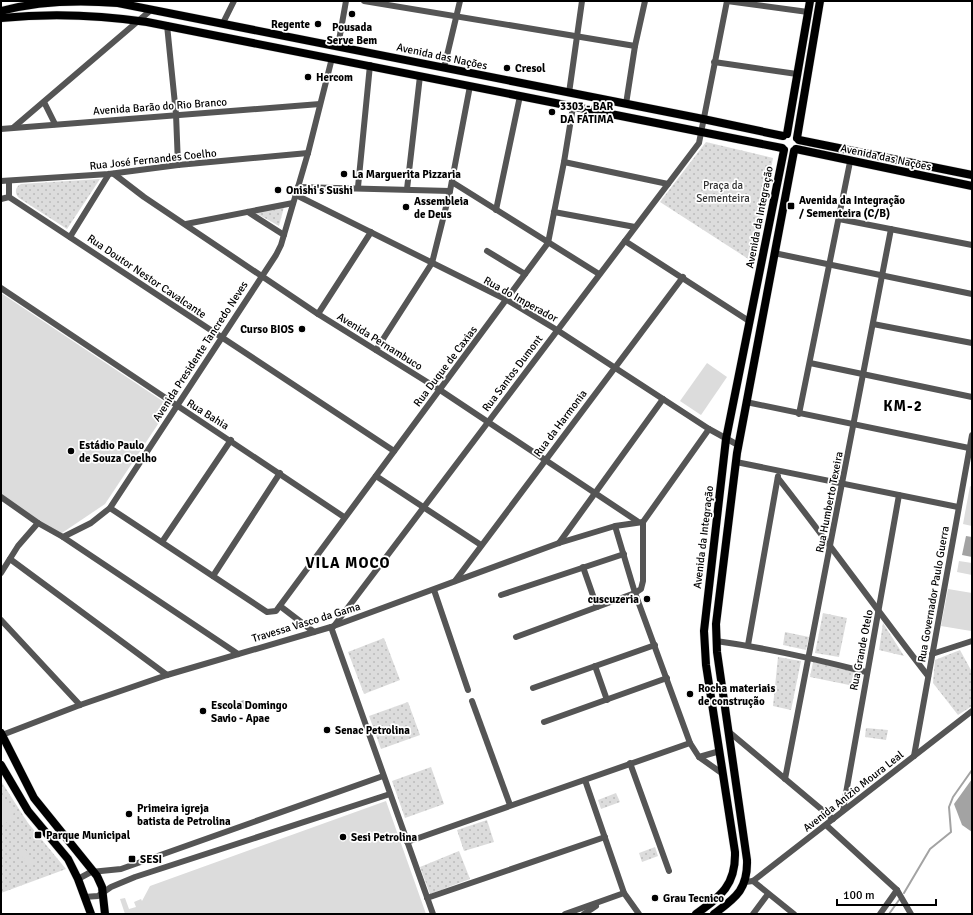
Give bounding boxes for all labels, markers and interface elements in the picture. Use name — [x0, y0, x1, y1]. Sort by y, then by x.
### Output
marker: Pousada Serve Bem — [347, 9, 357, 19]
place label: Regente — [271, 18, 311, 31]
marker: Regente — [313, 19, 323, 29]
place label: Pousada Serve Bem — [327, 21, 377, 47]
street label: Avenida das Nações — [395, 41, 489, 73]
place label: Cresol — [515, 62, 546, 75]
marker: Cresol — [502, 63, 512, 73]
place label: Hercom — [316, 71, 353, 84]
marker: Hercom — [303, 72, 313, 82]
street label: Avenida Barão do Rio Branco — [93, 95, 228, 118]
place label: 3303 - BAR DA FÁTIMA — [560, 100, 614, 126]
marker: 3303 - BAR DA FÁTIMA — [547, 107, 557, 117]
street label: Avenida das Nações — [839, 142, 933, 174]
street label: Rua José Fernandes Coelho — [89, 146, 217, 173]
street label: Avenida da Integração — [743, 165, 776, 269]
place label: La Marguerita Pizzaria — [352, 168, 461, 181]
marker: La Marguerita Pizzaria — [339, 169, 349, 179]
park label: Praça da Sementeira — [696, 179, 750, 205]
place label: Onishi's Sushi — [286, 184, 353, 197]
marker: Onishi's Sushi — [273, 185, 283, 195]
place label: Avenida da Integração / Sementeira (C/B) — [799, 194, 905, 220]
place label: Assembleia de Deus — [414, 195, 469, 221]
marker: Avenida da Integração / Sementeira (C/B) — [786, 201, 796, 211]
marker: Assembleia de Deus — [401, 202, 411, 212]
street label: Rua Doutor Nestor Cavalcante — [85, 232, 209, 321]
street label: Rua do Imperador — [481, 274, 560, 325]
street label: Avenida Presidente Tancredo Neves — [150, 279, 251, 424]
street label: Avenida Pernambuco — [335, 310, 425, 373]
place label: Curso BIOS — [240, 323, 294, 336]
street label: Rua Duque de Caxias — [411, 323, 480, 409]
marker: Curso BIOS — [297, 324, 307, 334]
street label: Rua Santos Dumont — [479, 332, 545, 414]
street label: Rua da Harmonia — [531, 387, 590, 459]
street label: Rua Bahia — [184, 396, 232, 433]
district label: KM-2 — [883, 397, 923, 415]
place label: Estádio Paulo de Souza Coelho — [79, 439, 157, 465]
marker: Estádio Paulo de Souza Coelho — [66, 446, 76, 456]
street label: Rua Humberto Texeira — [813, 450, 846, 554]
street label: Avenida da Integração — [691, 484, 716, 589]
street label: Rua Governador Paulo Guerra — [915, 525, 952, 663]
district label: VILA MOCO — [305, 554, 391, 572]
place label: cuscuzeria — [588, 593, 639, 606]
marker: cuscuzeria — [642, 594, 652, 604]
street label: Travessa Vasco da Gama — [250, 600, 362, 645]
street label: Rua Grande Otelo — [847, 608, 876, 692]
place label: Rocha materiais de construção — [698, 682, 775, 708]
marker: Rocha materiais de construção — [685, 689, 695, 699]
place label: Escola Domingo Savio - Apae — [211, 699, 288, 725]
marker: Escola Domingo Savio - Apae — [198, 706, 208, 716]
place label: Senac Petrolina — [335, 724, 410, 737]
marker: Senac Petrolina — [322, 725, 332, 735]
street label: Avenida Anízio Moura Leal — [801, 748, 906, 835]
place label: Primeira igreja batista de Petrolina — [137, 802, 231, 828]
marker: Primeira igreja batista de Petrolina — [124, 809, 134, 819]
place label: Parque Municipal — [46, 829, 131, 842]
marker: Parque Municipal — [33, 830, 43, 840]
place label: Sesi Petrolina — [351, 831, 418, 844]
marker: Sesi Petrolina — [338, 832, 348, 842]
place label: SESI — [140, 853, 162, 866]
marker: SESI — [127, 854, 137, 864]
scale bar — [837, 881, 936, 907]
text: 100 m — [843, 888, 875, 903]
place label: Grau Tecnico — [663, 892, 724, 905]
marker: Grau Tecnico — [650, 893, 660, 903]

